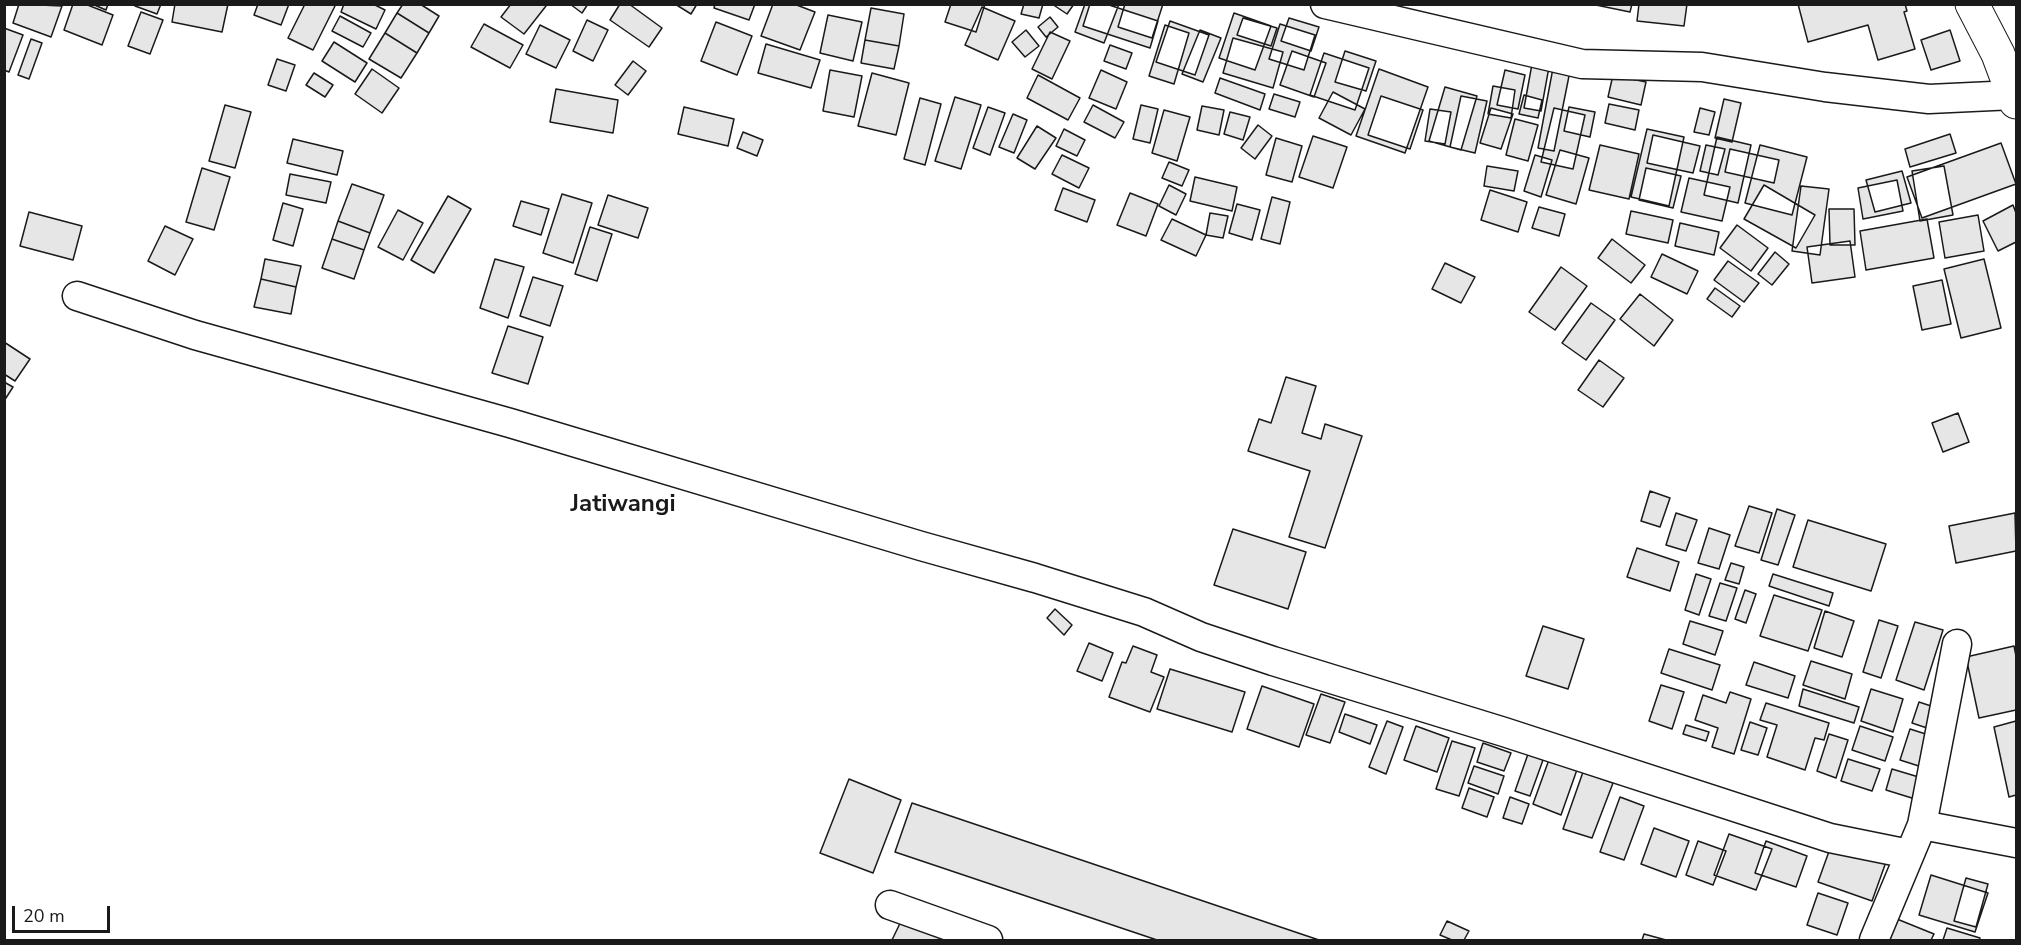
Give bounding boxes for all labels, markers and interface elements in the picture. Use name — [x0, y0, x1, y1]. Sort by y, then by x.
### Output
district label: Jatiwangi — [571, 491, 675, 519]
scale bar — [15, 894, 112, 932]
text: 20 m — [23, 904, 65, 928]

